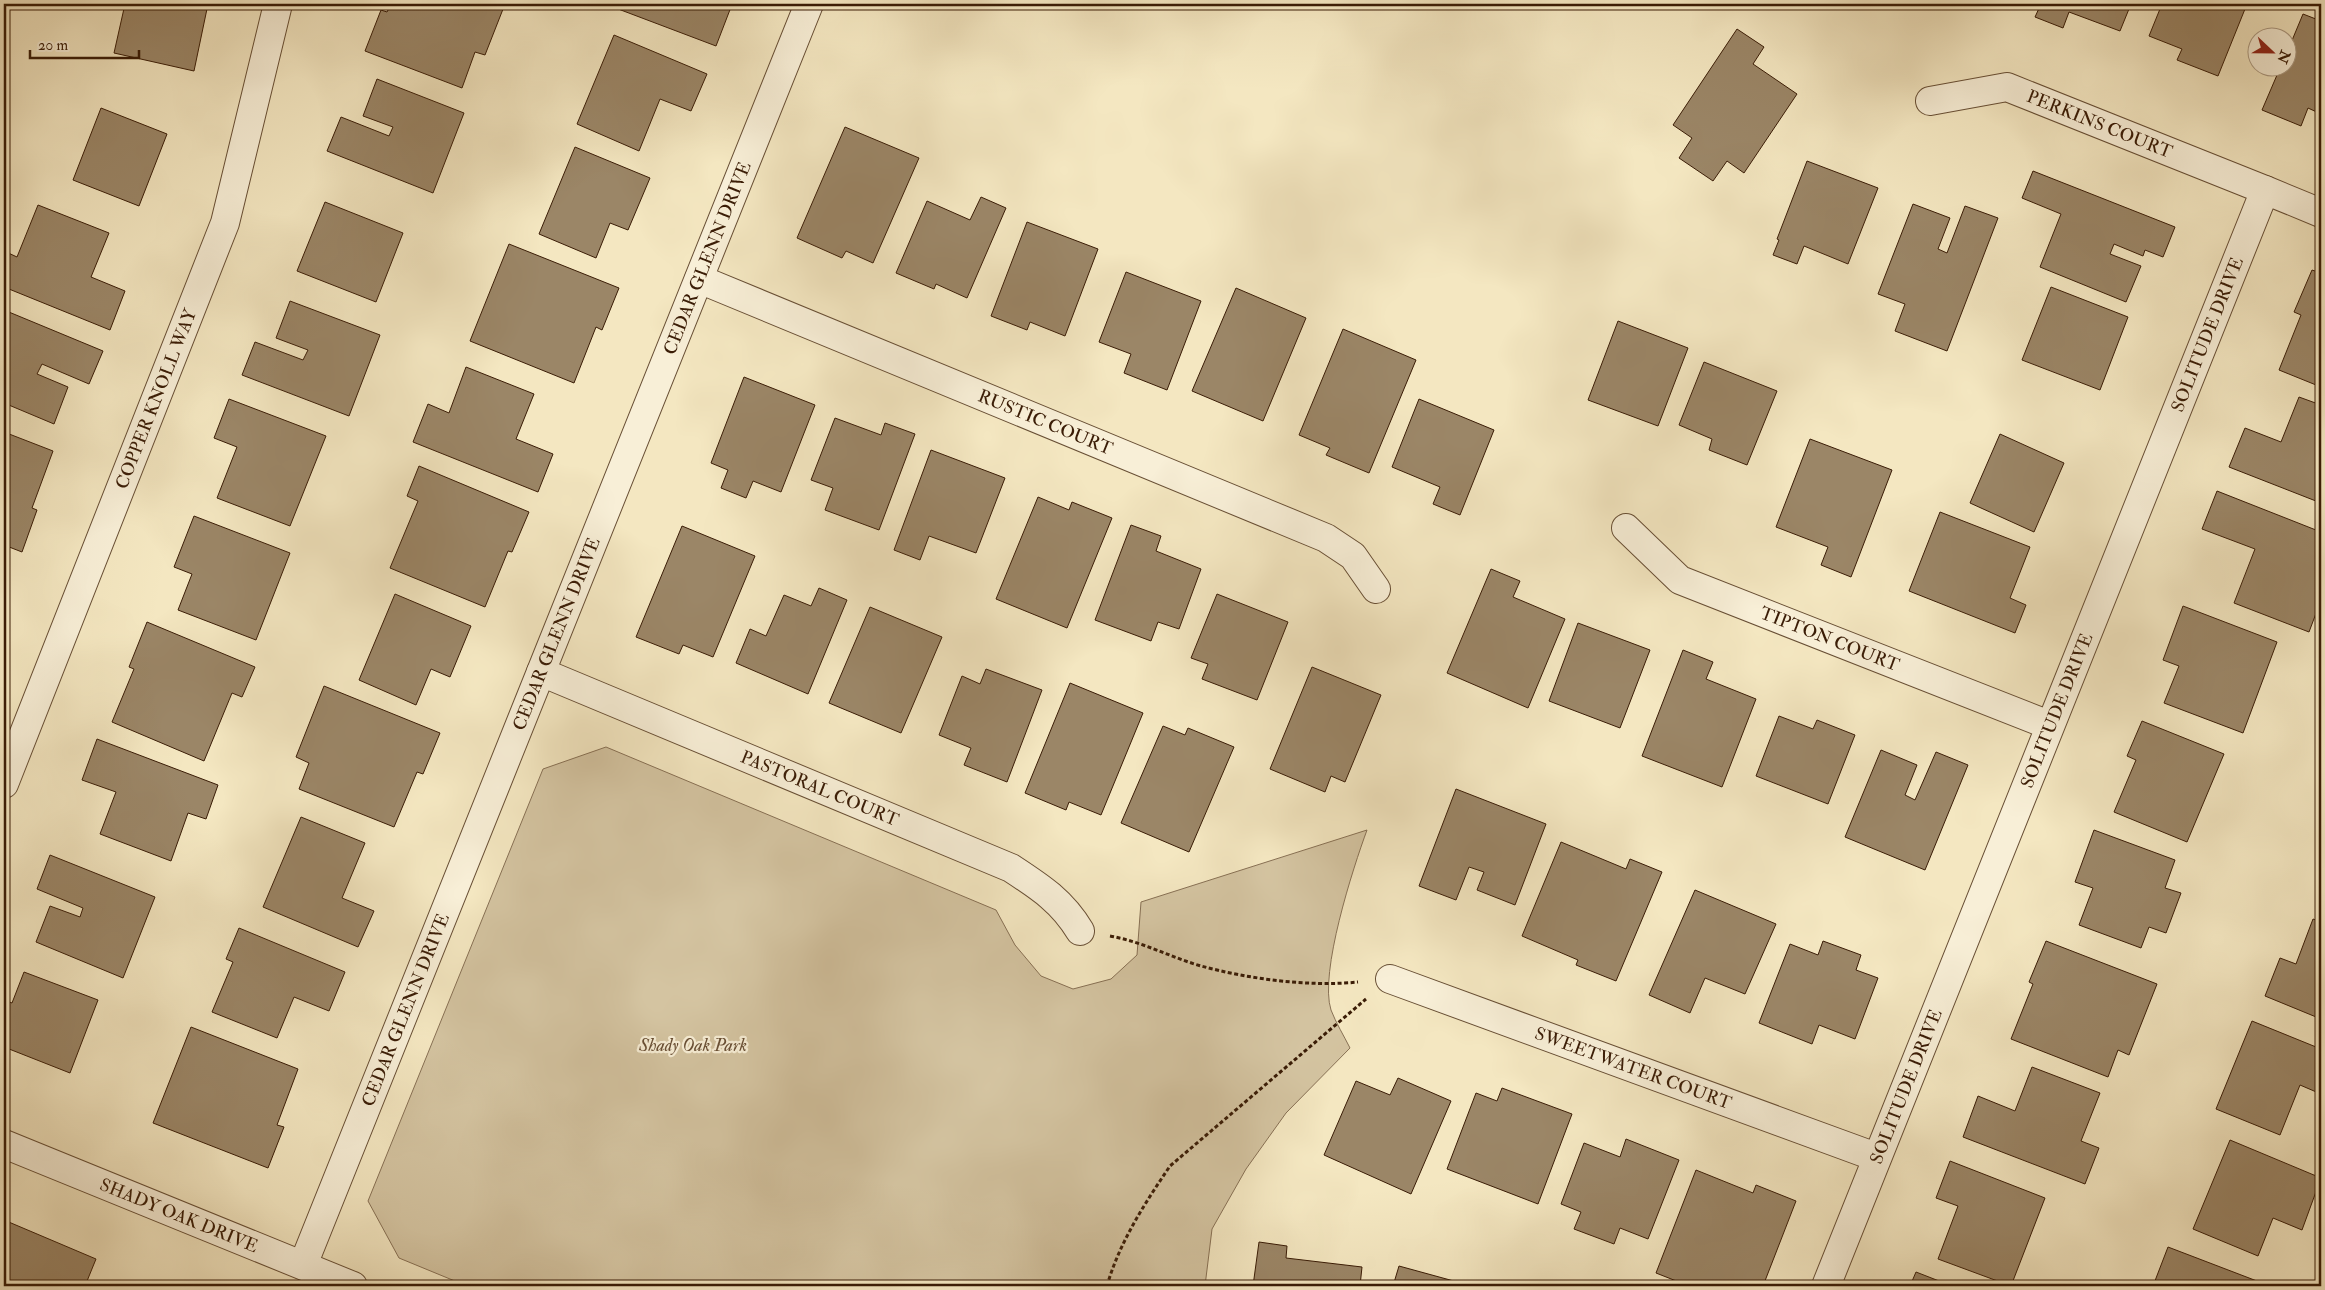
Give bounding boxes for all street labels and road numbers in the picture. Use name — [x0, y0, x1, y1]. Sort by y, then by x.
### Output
street label: PERKINS COURT — [2023, 85, 2176, 164]
street label: CEDAR GLENN DRIVE — [658, 158, 757, 358]
street label: SOLITUDE DRIVE — [2166, 254, 2249, 415]
street label: COPPER KNOLL WAY — [110, 305, 202, 492]
street label: RUSTIC COURT — [975, 385, 1117, 461]
street label: CEDAR GLENN DRIVE — [508, 534, 606, 734]
street label: TIPTON COURT — [1757, 602, 1903, 677]
street label: SOLITUDE DRIVE — [2016, 630, 2098, 791]
street label: PASTORAL COURT — [737, 746, 903, 832]
street label: CEDAR GLENN DRIVE — [357, 910, 455, 1110]
street label: SOLITUDE DRIVE — [1865, 1006, 1948, 1167]
street label: SWEETWATER COURT — [1531, 1022, 1735, 1115]
street label: SHADY OAK DRIVE — [96, 1173, 262, 1258]

